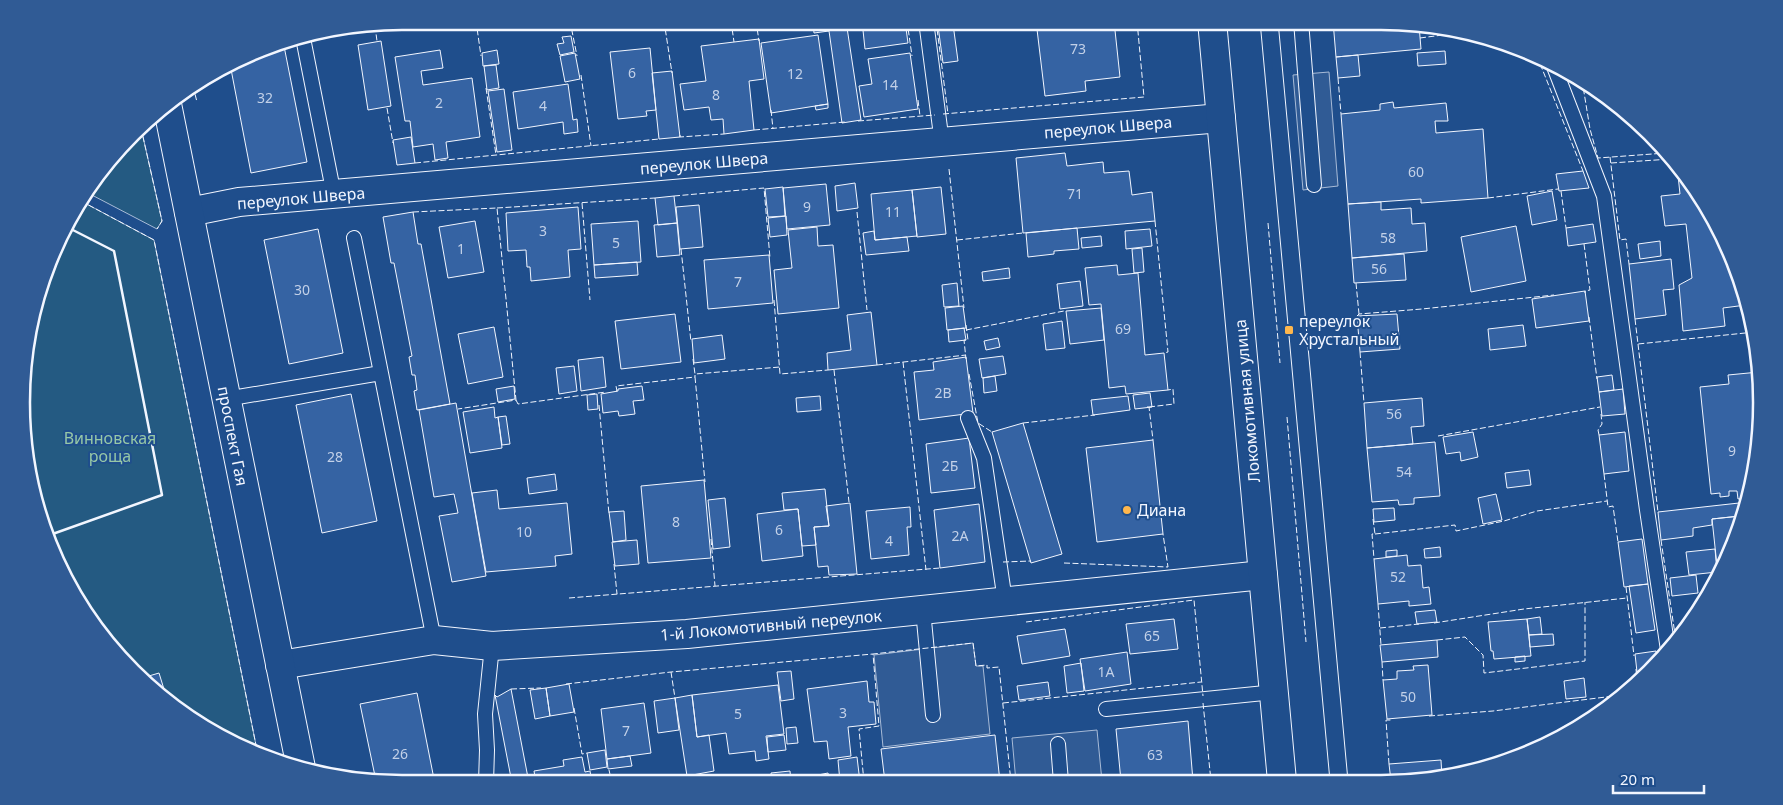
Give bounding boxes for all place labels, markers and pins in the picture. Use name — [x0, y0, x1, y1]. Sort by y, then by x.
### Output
place label: переулок Хрустальный — [1299, 310, 1400, 350]
marker: переулок Хрустальный — [1283, 324, 1295, 336]
place label: Диана — [1137, 499, 1186, 521]
marker: Диана — [1121, 504, 1133, 516]

